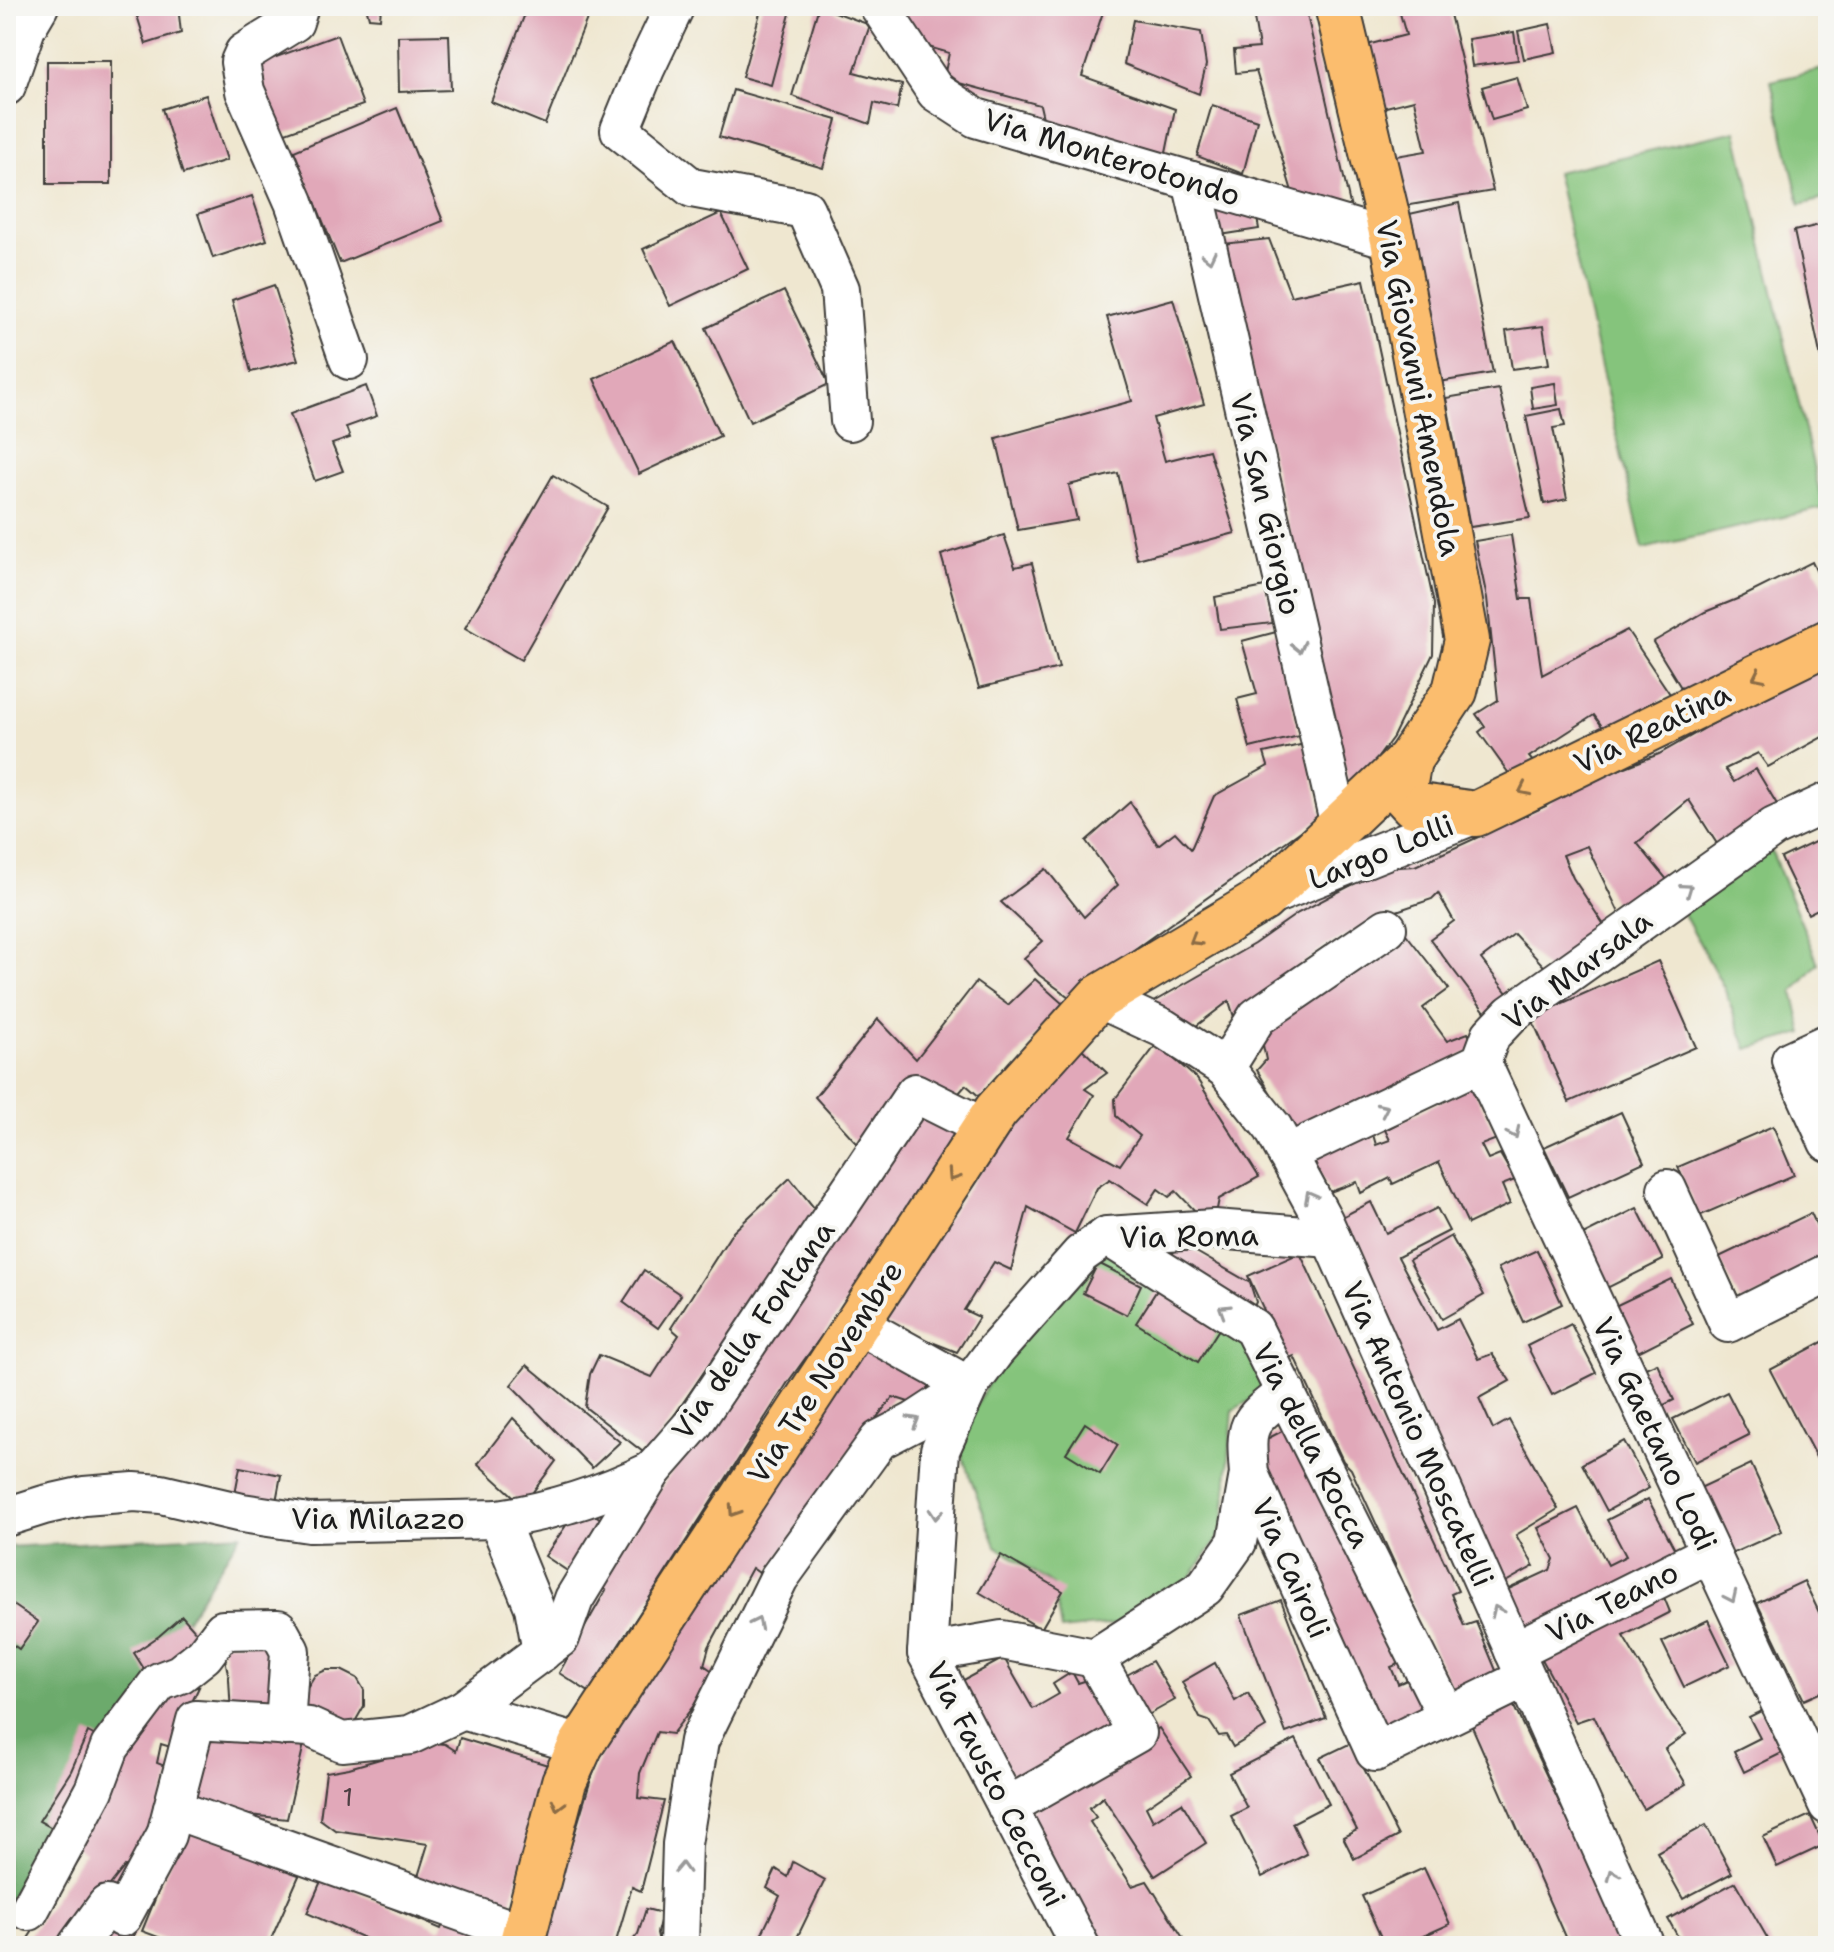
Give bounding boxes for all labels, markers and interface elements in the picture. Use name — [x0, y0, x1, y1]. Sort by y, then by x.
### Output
street label: Via Monterotondo — [979, 98, 1245, 216]
street label: Via Giovanni Amendola — [1366, 216, 1472, 560]
one-way arrow — [1200, 250, 1217, 264]
street label: Via San Giorgio — [1221, 389, 1311, 619]
one-way arrow — [1290, 640, 1307, 654]
one-way arrow — [1751, 666, 1766, 682]
street label: Via Reatina — [1567, 672, 1737, 784]
one-way arrow — [1518, 781, 1533, 796]
street label: Largo Lolli — [1302, 804, 1460, 900]
one-way arrow — [1678, 884, 1693, 899]
street label: Via Marsala — [1494, 900, 1661, 1040]
one-way arrow — [1189, 930, 1204, 945]
one-way arrow — [1374, 1103, 1389, 1119]
one-way arrow — [1504, 1125, 1520, 1139]
one-way arrow — [948, 1168, 963, 1182]
one-way arrow — [1304, 1189, 1319, 1204]
street label: Via della Fontana — [662, 1212, 844, 1448]
street label: Via Roma — [1119, 1214, 1259, 1258]
street label: Via Tre Novembre — [738, 1253, 912, 1491]
street label: Via Antonio Moscatelli — [1332, 1275, 1504, 1593]
one-way arrow — [1218, 1304, 1233, 1319]
street label: Via Gaetano Lodi — [1583, 1310, 1727, 1558]
street label: Via della Rocca — [1243, 1335, 1382, 1555]
one-way arrow — [905, 1415, 920, 1431]
street label: Via Cairoli — [1242, 1491, 1340, 1645]
street label: Via Milazzo — [291, 1498, 465, 1539]
one-way arrow — [728, 1502, 743, 1517]
one-way arrow — [928, 1508, 945, 1521]
street label: Via Teano — [1539, 1551, 1685, 1653]
one-way arrow — [1721, 1589, 1737, 1603]
one-way arrow — [1490, 1605, 1506, 1620]
one-way arrow — [748, 1616, 763, 1631]
street label: Via Fausto Cecconi — [916, 1654, 1076, 1914]
house number: 1 — [343, 1779, 353, 1814]
one-way arrow — [550, 1797, 567, 1811]
one-way arrow — [673, 1861, 690, 1874]
one-way arrow — [1607, 1868, 1623, 1883]

